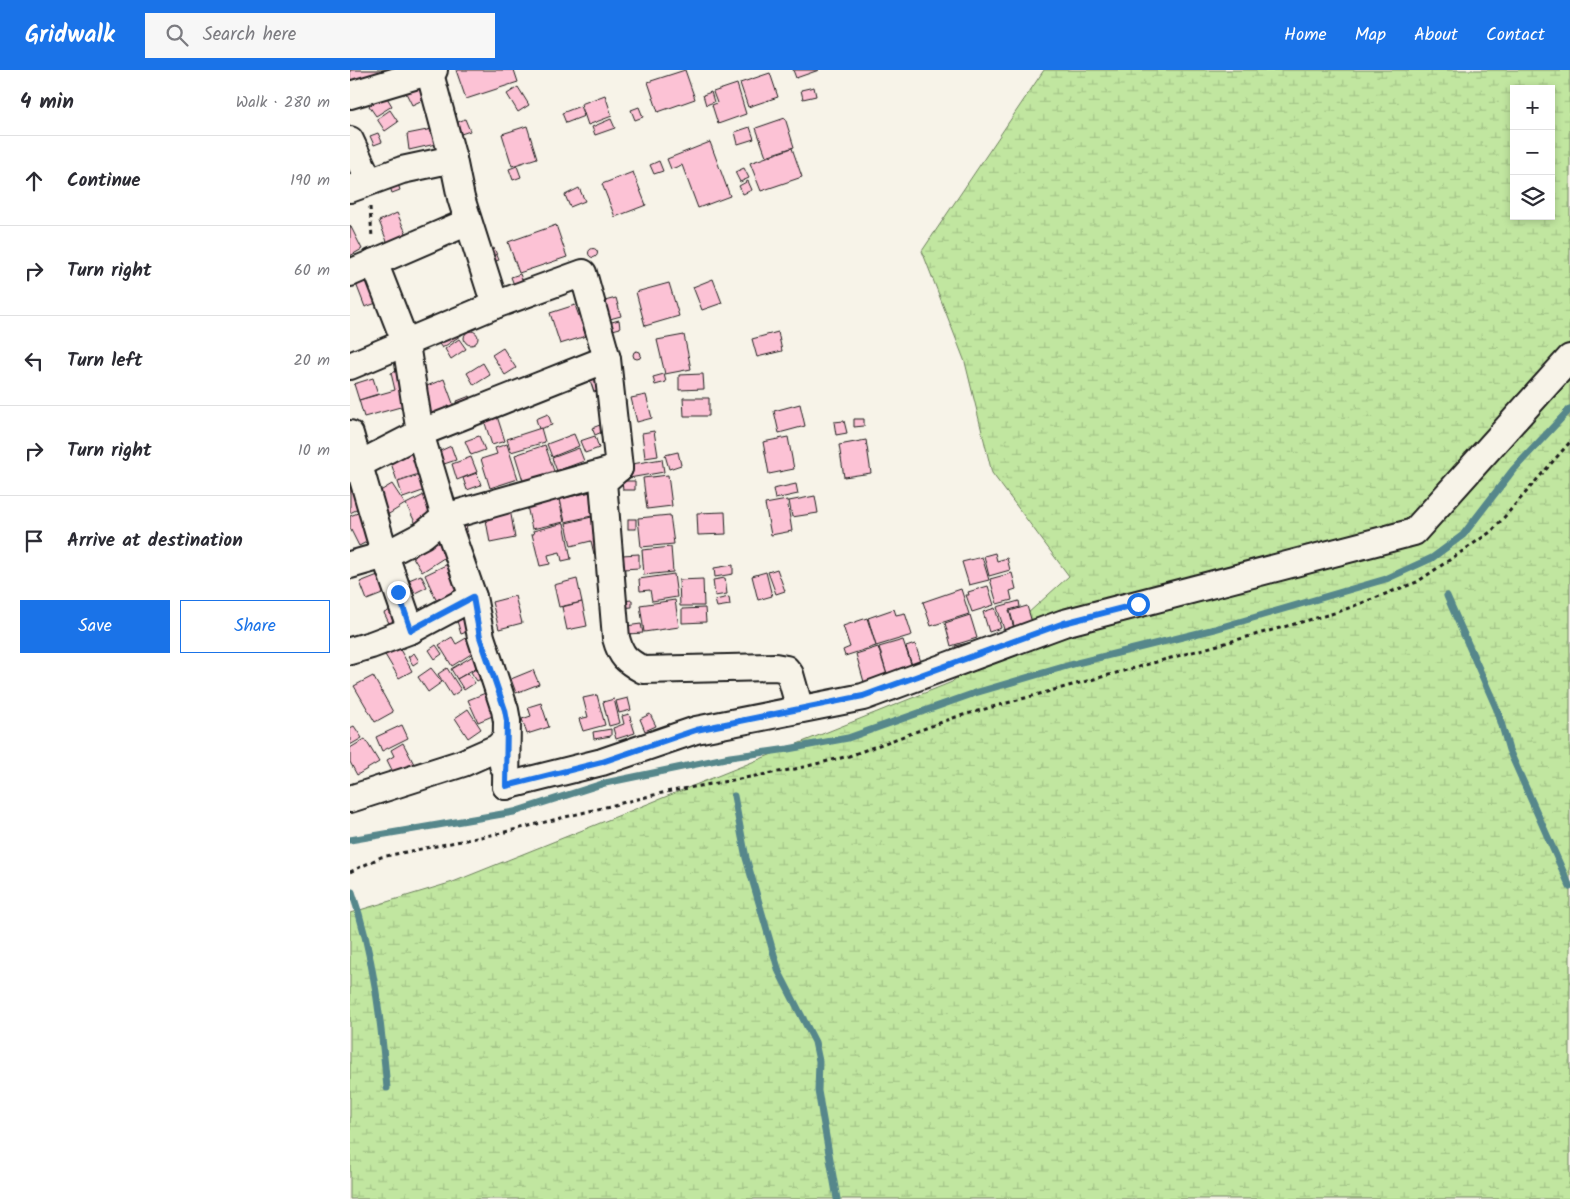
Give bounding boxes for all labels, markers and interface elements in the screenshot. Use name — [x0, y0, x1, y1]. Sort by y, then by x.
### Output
search box — [145, 13, 495, 58]
text: Gridwalk — [25, 16, 115, 55]
text: Search here — [203, 20, 296, 50]
icon: search — [163, 21, 191, 49]
text: Home — [1284, 21, 1327, 50]
text: Map — [1355, 21, 1386, 50]
text: About — [1414, 21, 1458, 50]
text: Contact — [1486, 21, 1545, 50]
map controls — [1510, 85, 1555, 220]
button: + — [1510, 85, 1555, 130]
text: 4 min — [20, 86, 74, 119]
text: Walk · 280 m — [236, 90, 330, 115]
button: − — [1510, 130, 1555, 175]
text: Continue — [67, 166, 140, 196]
icon: ahead — [20, 167, 48, 195]
text: 190 m — [290, 168, 330, 193]
button: layers — [1510, 175, 1555, 220]
text: Turn right — [67, 256, 152, 286]
icon: right — [20, 257, 48, 285]
text: 60 m — [294, 258, 330, 283]
text: Turn left — [67, 346, 142, 376]
icon: left — [20, 347, 48, 375]
text: 20 m — [294, 348, 330, 373]
text: Turn right — [67, 436, 152, 466]
icon: right — [20, 437, 48, 465]
text: 10 m — [298, 438, 330, 463]
text: Arrive at destination — [67, 526, 243, 556]
icon: arrive — [20, 527, 48, 555]
route end — [387, 581, 410, 604]
route start — [1127, 593, 1150, 616]
button: Save — [20, 600, 170, 653]
button: Share — [180, 600, 330, 653]

